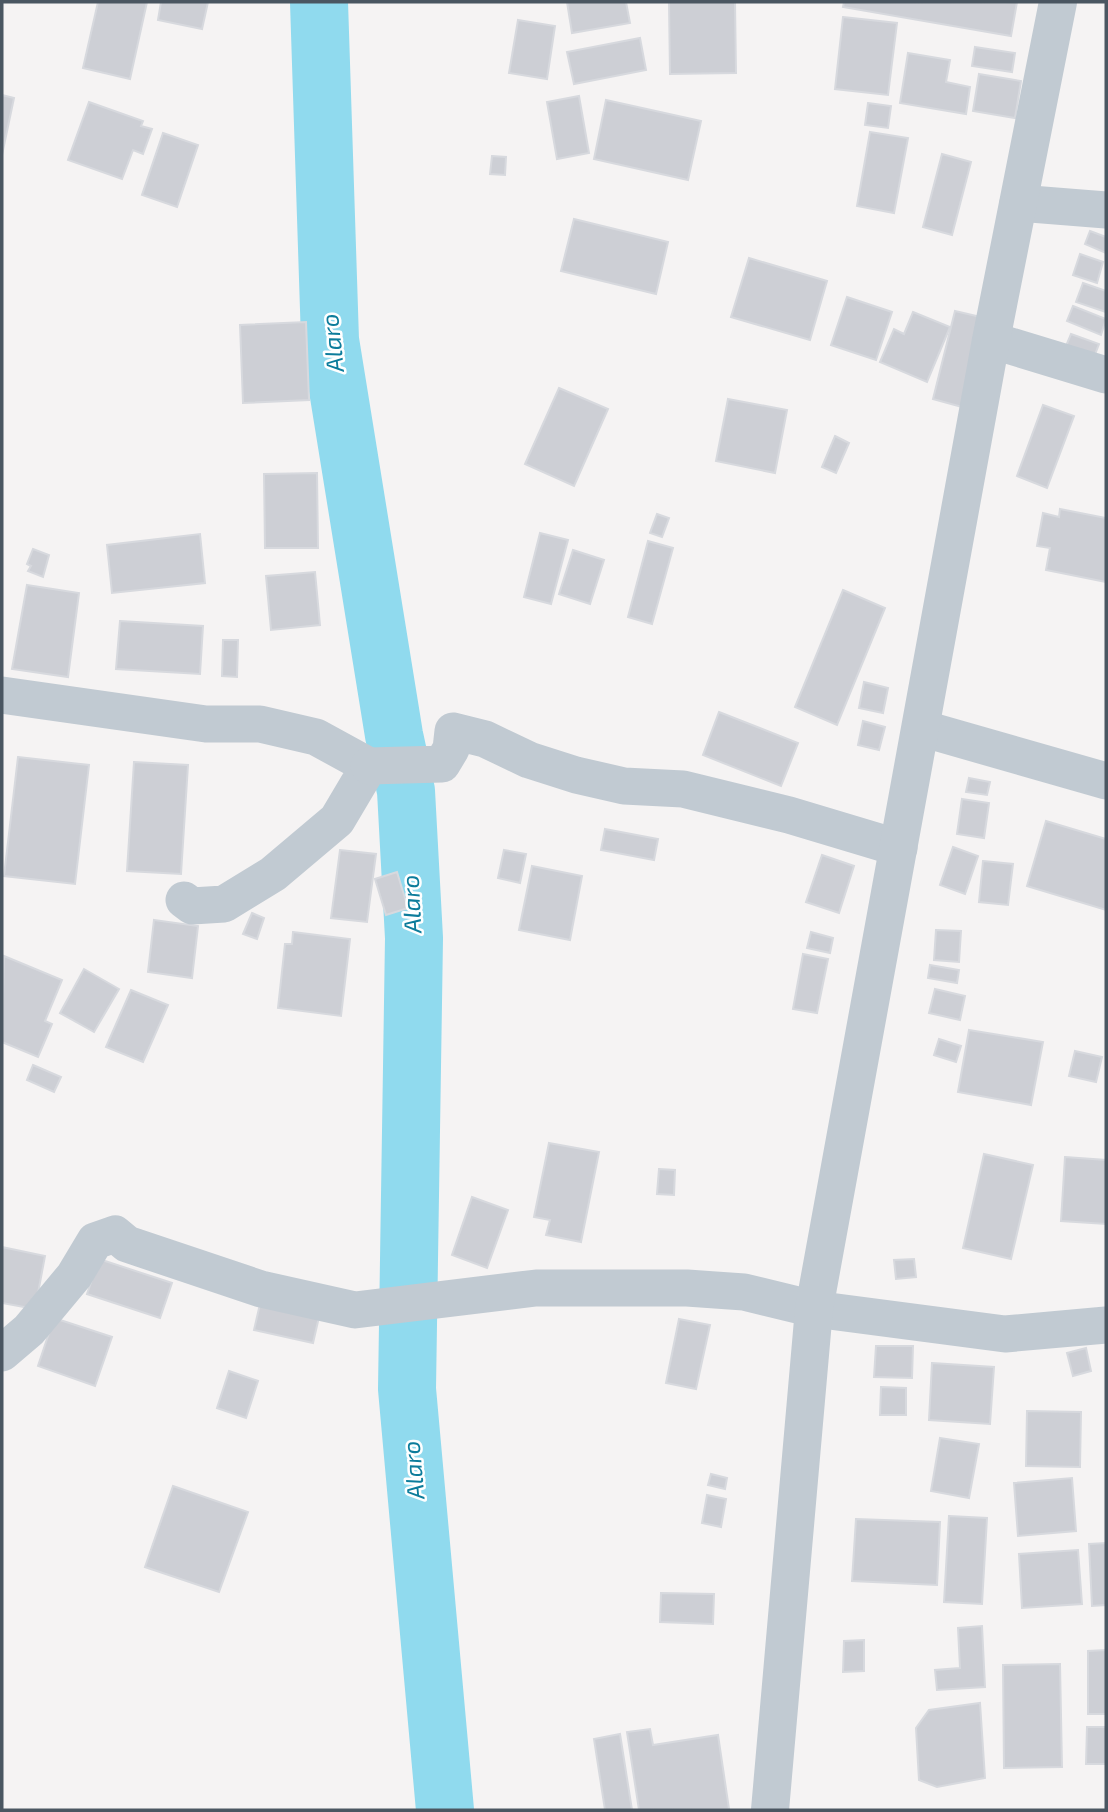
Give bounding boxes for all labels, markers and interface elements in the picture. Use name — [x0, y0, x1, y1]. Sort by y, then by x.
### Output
water label: Alaro — [314, 313, 349, 375]
water label: Alaro — [394, 874, 427, 935]
water label: Alaro — [396, 1440, 430, 1502]

